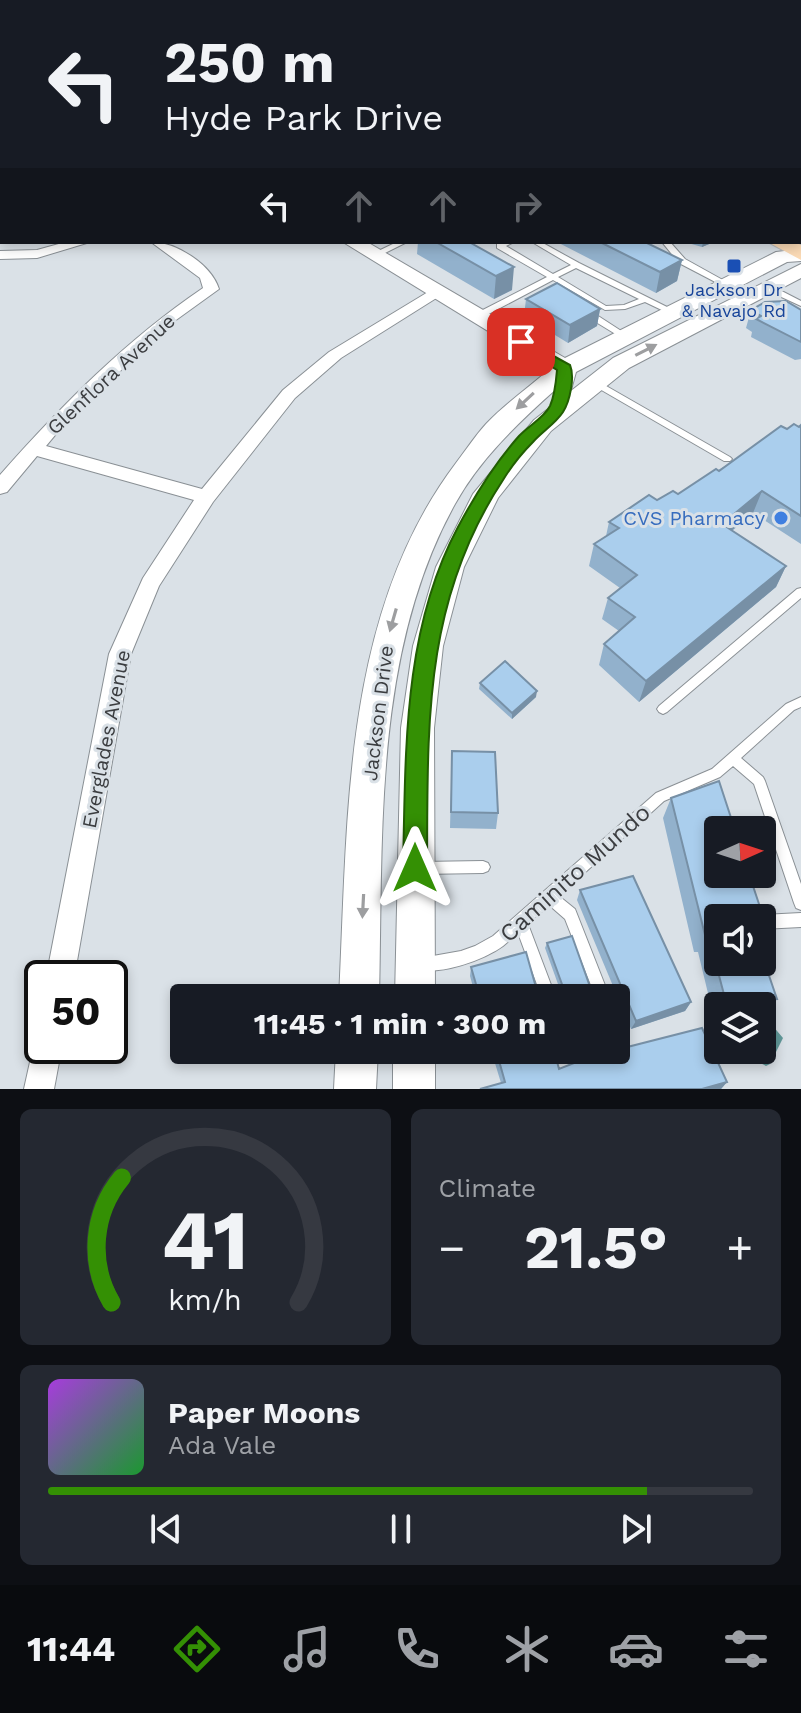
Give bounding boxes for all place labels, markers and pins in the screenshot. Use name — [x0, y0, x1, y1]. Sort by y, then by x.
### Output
marker: Jackson Dr & Navajo Rd — [725, 257, 743, 275]
place label: Jackson Dr & Navajo Rd — [682, 279, 786, 321]
pin — [487, 308, 555, 376]
place label: CVS Pharmacy — [623, 506, 766, 530]
marker: CVS Pharmacy — [772, 509, 790, 527]

